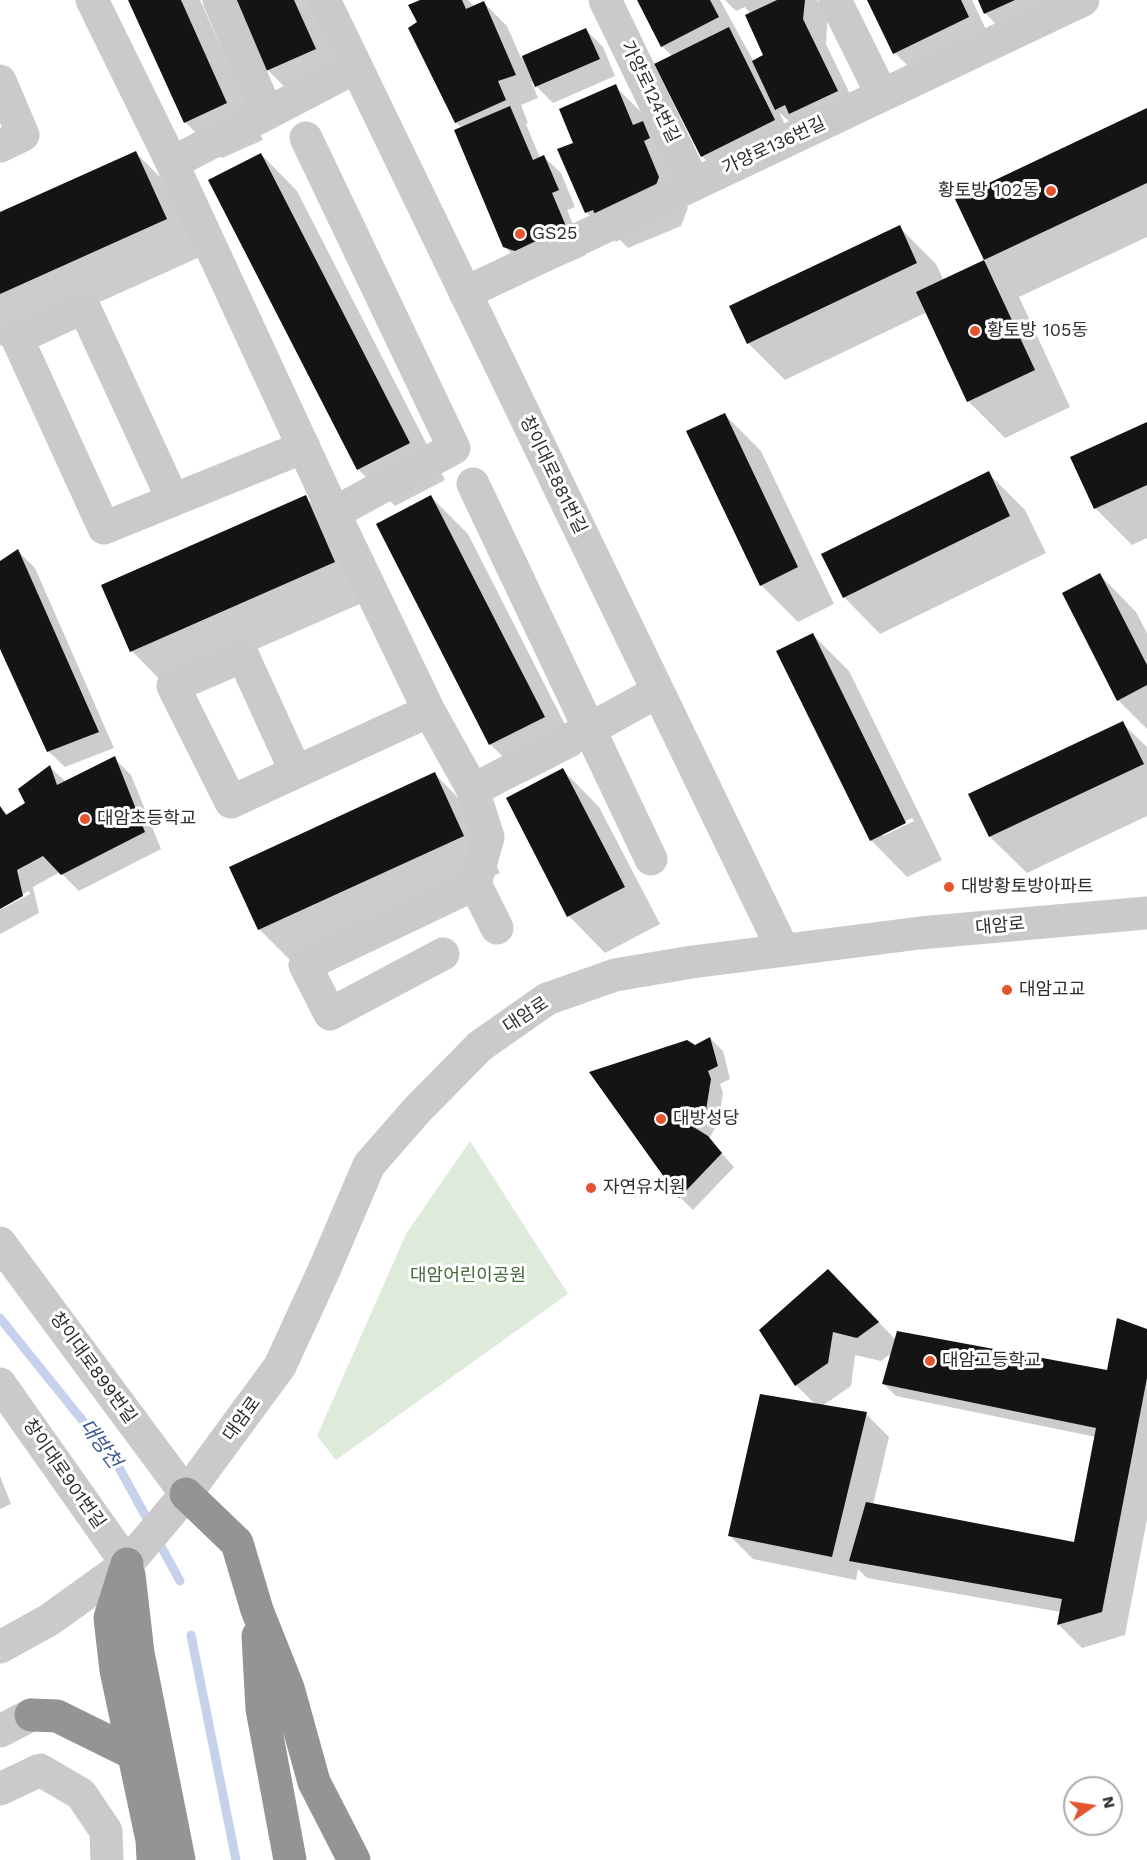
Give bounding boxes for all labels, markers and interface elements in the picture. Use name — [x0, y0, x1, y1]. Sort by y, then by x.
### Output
street label: 가양로124번길 — [616, 37, 684, 147]
street label: 가양로136번길 — [719, 113, 829, 179]
place label: 황토방 102동 — [938, 180, 1039, 202]
marker: 황토방 102동 — [1044, 184, 1058, 198]
place label: GS25 — [532, 223, 578, 245]
marker: GS25 — [513, 227, 527, 241]
place label: 황토방 105동 — [987, 320, 1088, 342]
marker: 황토방 105동 — [968, 324, 982, 338]
street label: 창이대로881번길 — [515, 412, 591, 538]
place label: 대암초등학교 — [97, 808, 196, 830]
marker: 대암초등학교 — [78, 812, 92, 826]
place label: 대방황토방아파트 — [961, 876, 1093, 898]
marker: 대방황토방아파트 — [942, 880, 956, 894]
street label: 대암로 — [974, 913, 1026, 939]
place label: 대암고교 — [1019, 979, 1085, 1001]
marker: 대암고교 — [1000, 983, 1014, 997]
street label: 대암로 — [499, 992, 553, 1038]
place label: 대방성당 — [673, 1108, 739, 1130]
marker: 대방성당 — [654, 1112, 668, 1126]
place label: 자연유치원 — [603, 1177, 686, 1199]
marker: 자연유치원 — [584, 1181, 598, 1195]
park label: 대암어린이공원 — [410, 1265, 526, 1287]
street label: 창이대로899번길 — [45, 1308, 141, 1428]
place label: 대암고등학교 — [942, 1350, 1041, 1372]
marker: 대암고등학교 — [923, 1354, 937, 1368]
street label: 대암로 — [219, 1393, 265, 1445]
street label: 창이대로901번길 — [18, 1415, 110, 1533]
water label: 대방천 — [74, 1415, 126, 1473]
north arrow — [1063, 1776, 1123, 1836]
text: N — [1098, 1794, 1120, 1810]

